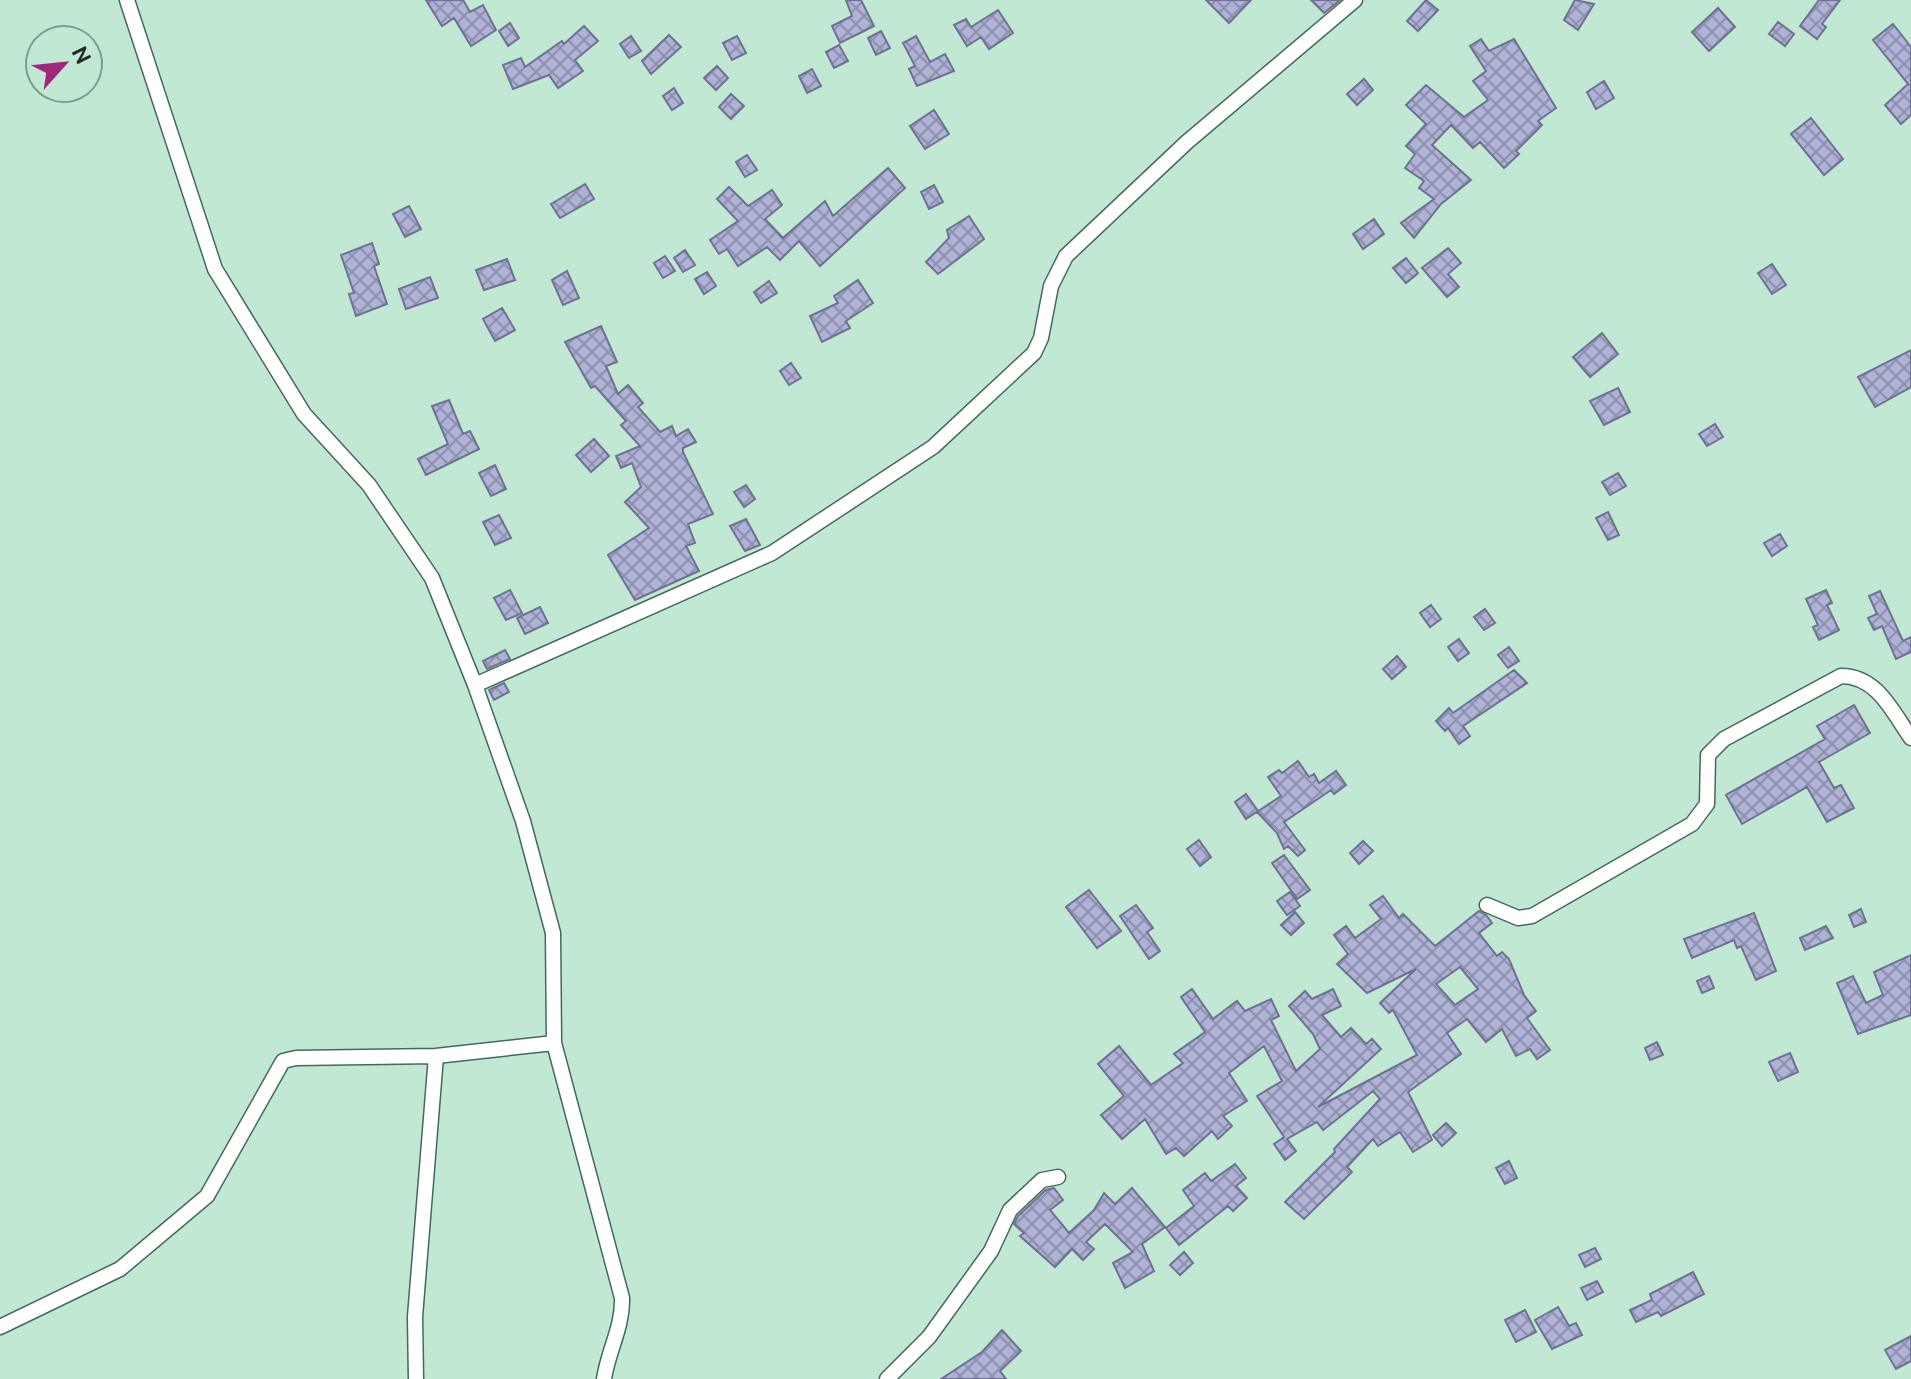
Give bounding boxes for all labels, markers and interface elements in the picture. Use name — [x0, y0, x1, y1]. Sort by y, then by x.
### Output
north arrow — [24, 24, 104, 104]
text: N — [67, 42, 97, 68]

